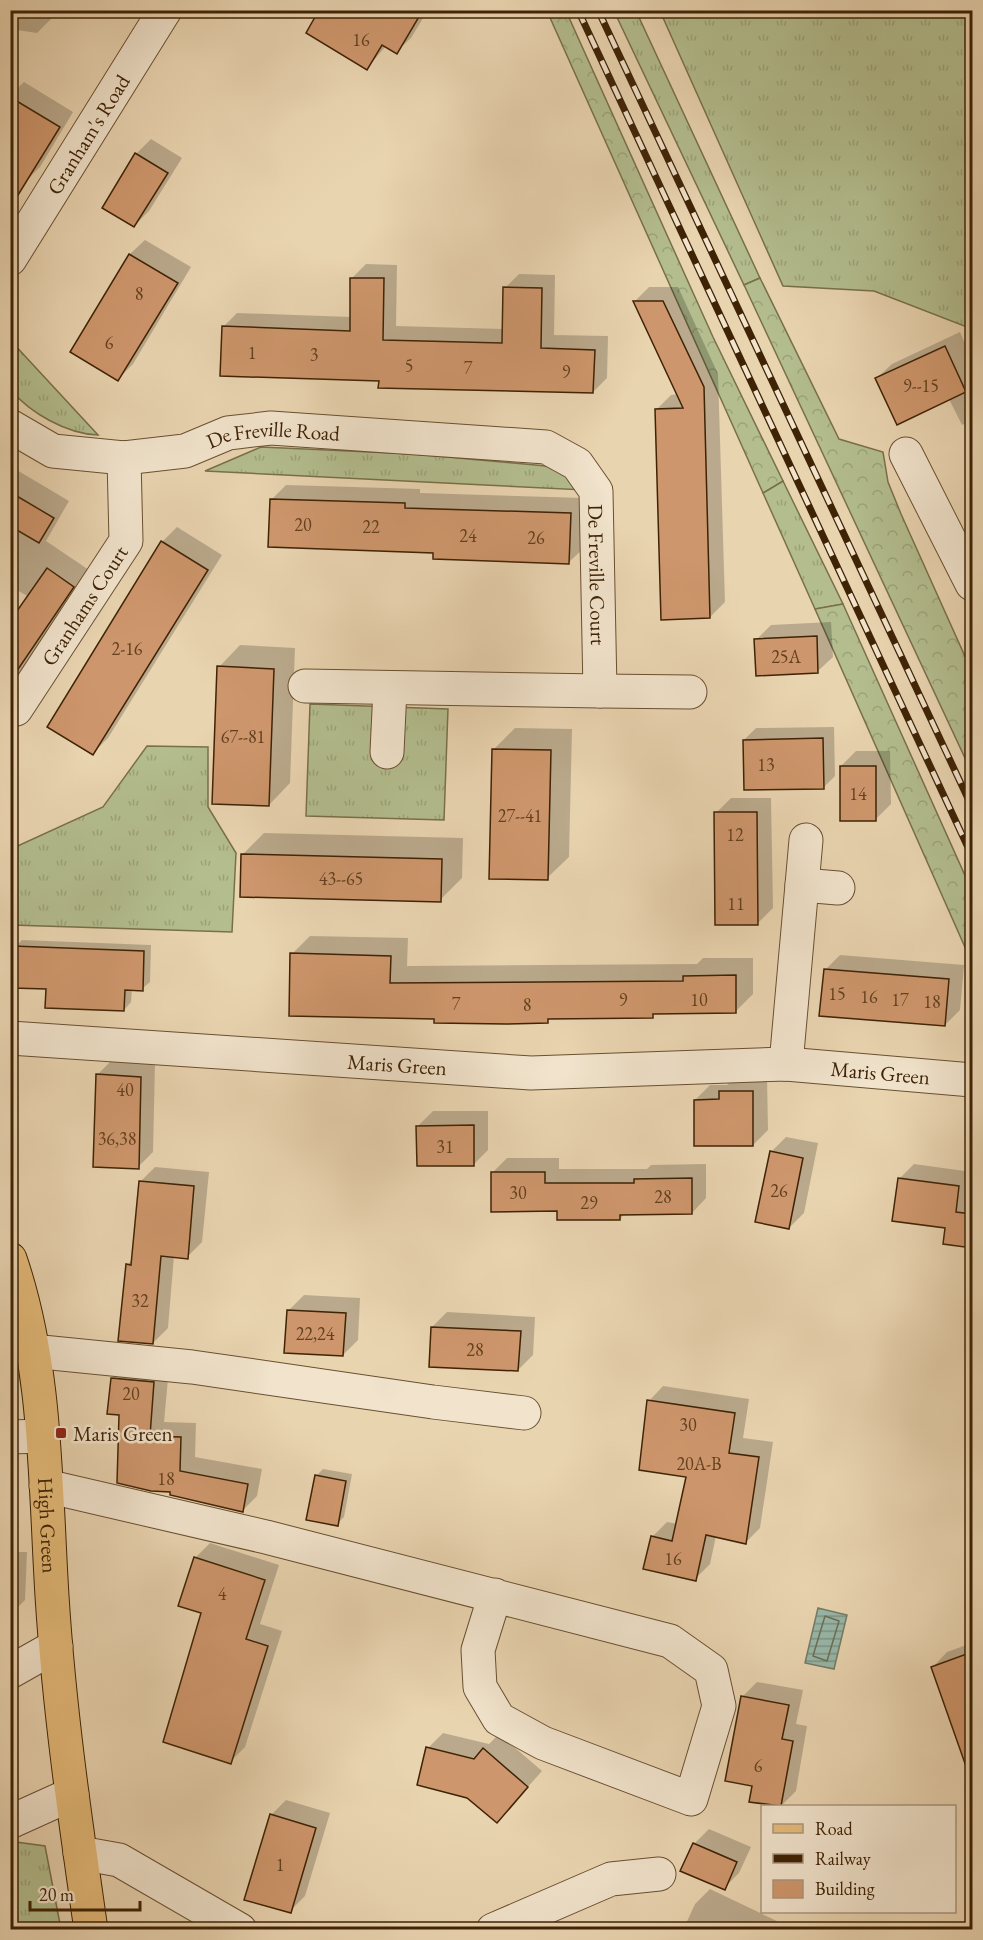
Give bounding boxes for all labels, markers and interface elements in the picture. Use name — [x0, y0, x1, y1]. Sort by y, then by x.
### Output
house number: 16 — [352, 28, 370, 51]
street label: Granham's Road — [40, 69, 135, 199]
house number: 8 — [135, 282, 143, 305]
house number: 6 — [105, 331, 114, 354]
house number: 1 — [248, 341, 256, 364]
house number: 3 — [310, 343, 318, 366]
house number: 5 — [405, 354, 413, 377]
house number: 7 — [464, 356, 473, 379]
house number: 9 — [562, 360, 571, 383]
house number: 9--15 — [903, 374, 939, 397]
street label: De Freville Road — [202, 414, 341, 454]
street label: De Freville Court — [583, 504, 613, 646]
house number: 20 — [294, 513, 312, 536]
house number: 22 — [362, 515, 380, 538]
house number: 24 — [459, 524, 477, 547]
house number: 26 — [527, 526, 545, 549]
street label: Granhams Court — [35, 540, 133, 671]
house number: 2-16 — [112, 637, 143, 660]
house number: 25A — [771, 645, 801, 668]
house number: 67--81 — [221, 725, 265, 748]
house number: 13 — [757, 753, 775, 776]
house number: 14 — [849, 782, 867, 805]
house number: 27--41 — [498, 804, 542, 827]
house number: 12 — [726, 823, 744, 846]
house number: 43--65 — [319, 867, 363, 890]
house number: 11 — [727, 892, 745, 915]
house number: 15 — [828, 982, 846, 1005]
house number: 16 — [860, 985, 878, 1008]
house number: 9 — [619, 988, 628, 1011]
house number: 10 — [690, 988, 708, 1011]
house number: 17 — [891, 988, 909, 1011]
house number: 18 — [923, 990, 941, 1013]
house number: 7 — [452, 992, 461, 1015]
house number: 8 — [523, 993, 531, 1016]
street label: Maris Green — [346, 1047, 448, 1081]
street label: Maris Green — [830, 1054, 931, 1090]
house number: 40 — [116, 1078, 134, 1101]
house number: 36,38 — [98, 1127, 136, 1150]
house number: 31 — [436, 1135, 454, 1158]
house number: 26 — [770, 1179, 788, 1202]
house number: 30 — [509, 1181, 527, 1204]
house number: 28 — [654, 1185, 672, 1208]
house number: 29 — [580, 1191, 598, 1214]
house number: 32 — [131, 1289, 149, 1312]
house number: 22,24 — [296, 1322, 335, 1345]
house number: 28 — [466, 1338, 484, 1361]
house number: 20 — [122, 1382, 140, 1405]
house number: 30 — [679, 1413, 697, 1436]
place label: Maris Green — [73, 1420, 173, 1447]
marker: Maris Green — [54, 1426, 68, 1440]
house number: 20A-B — [676, 1452, 722, 1475]
house number: 18 — [157, 1467, 175, 1490]
street label: High Green — [32, 1477, 64, 1574]
house number: 16 — [664, 1547, 682, 1570]
house number: 4 — [218, 1582, 227, 1605]
house number: 6 — [754, 1754, 763, 1777]
legend — [761, 1805, 956, 1913]
text: Road — [815, 1817, 854, 1840]
text: Railway — [815, 1847, 871, 1870]
house number: 1 — [276, 1853, 284, 1876]
scale bar — [30, 1874, 140, 1912]
text: Building — [815, 1877, 875, 1900]
text: 20 m — [39, 1883, 74, 1906]

